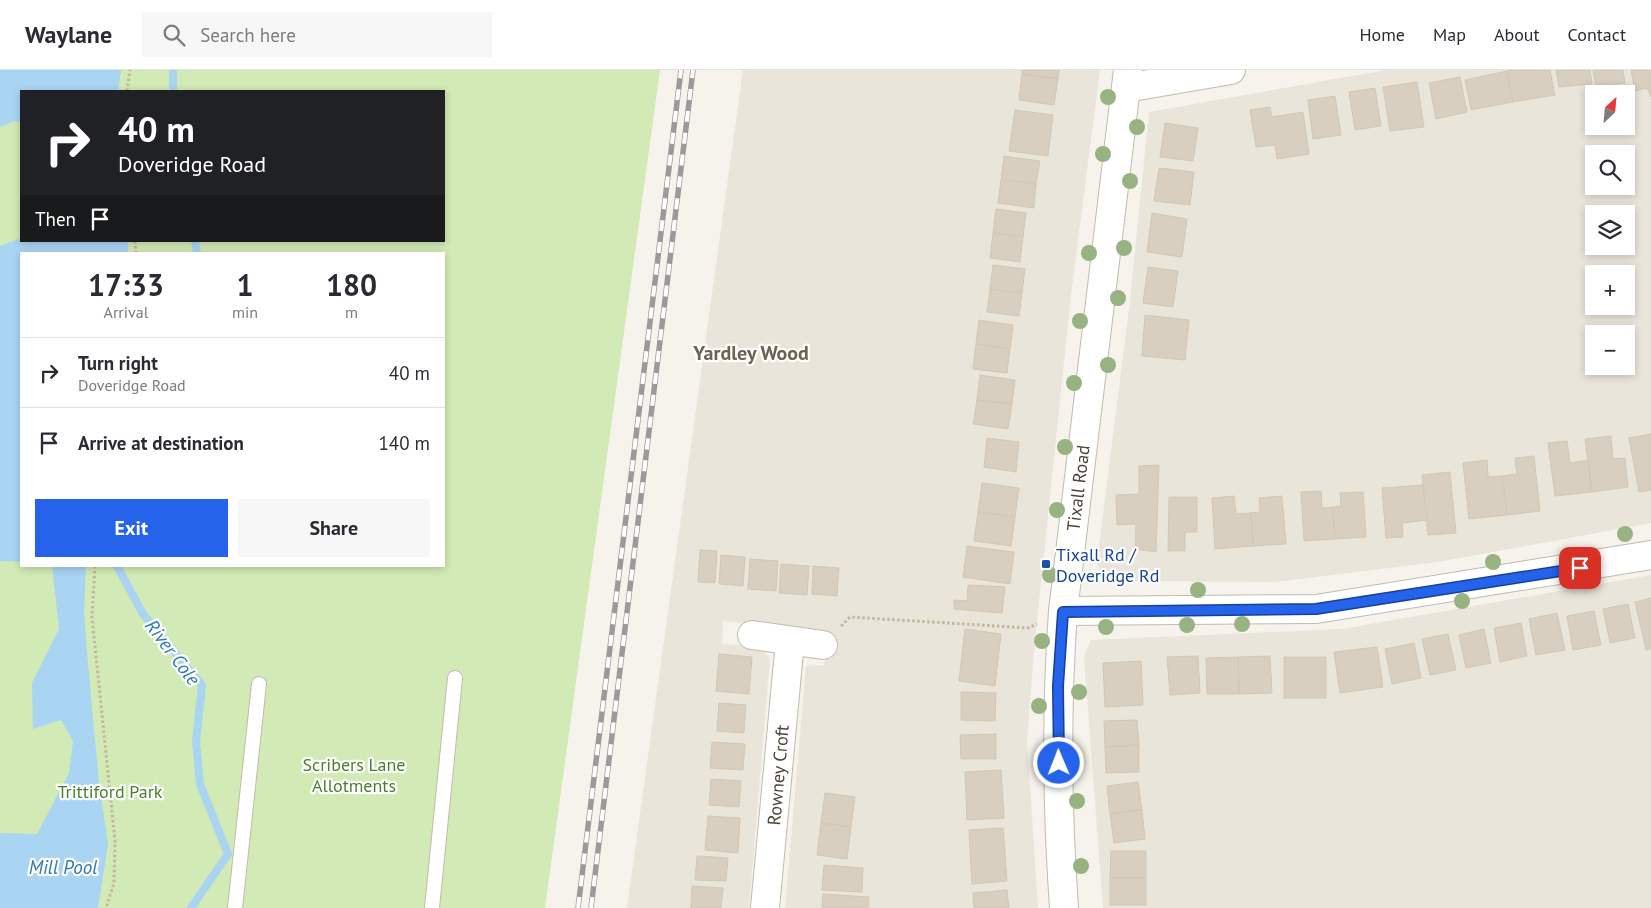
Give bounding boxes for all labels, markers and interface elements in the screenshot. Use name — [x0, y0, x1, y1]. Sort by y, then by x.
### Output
search box — [142, 12, 492, 57]
text: Waylane — [25, 19, 112, 50]
icon: search — [160, 21, 188, 49]
text: Search here — [200, 23, 296, 47]
text: Home — [1359, 23, 1405, 46]
text: Map — [1433, 23, 1466, 46]
text: About — [1494, 23, 1540, 46]
text: Contact — [1568, 23, 1626, 46]
north arrow — [1585, 85, 1635, 135]
map controls — [1585, 85, 1635, 375]
text: 40 m — [118, 106, 195, 152]
icon: right — [35, 110, 100, 175]
button: search — [1585, 145, 1635, 195]
text: Doveridge Road — [118, 150, 266, 178]
icon: arrive — [86, 205, 114, 233]
button: layers — [1585, 205, 1635, 255]
text: Then — [35, 207, 76, 231]
text: 17:33 — [88, 265, 164, 304]
text: 1 — [237, 265, 254, 304]
text: 180 — [326, 265, 377, 304]
button: + — [1585, 265, 1635, 315]
text: Arrival — [104, 302, 148, 322]
text: min — [232, 302, 258, 322]
text: m — [345, 302, 358, 322]
button: − — [1585, 325, 1635, 375]
district label: Yardley Wood — [692, 340, 809, 366]
text: Turn right — [78, 351, 158, 375]
icon: right — [35, 359, 63, 387]
text: 40 m — [389, 361, 430, 385]
text: Doveridge Road — [78, 375, 186, 395]
icon: arrive — [35, 429, 63, 457]
text: Arrive at destination — [78, 431, 244, 455]
text: 140 m — [378, 431, 430, 455]
street label: Tixall Road — [1061, 444, 1095, 532]
button: Exit — [35, 499, 228, 557]
button: Share — [238, 499, 430, 557]
place label: Tixall Rd / Doveridge Rd — [1056, 543, 1159, 587]
pin — [1559, 547, 1601, 589]
icon: arrive — [1566, 554, 1594, 582]
marker: Tixall Rd / Doveridge Rd — [1040, 558, 1052, 570]
water label: River Cole — [140, 614, 206, 690]
street label: Rowney Croft — [762, 724, 794, 826]
position arrow — [1032, 736, 1084, 788]
park label: Scribers Lane Allotments — [303, 753, 405, 797]
park label: Trittiford Park — [58, 780, 163, 803]
water label: Mill Pool — [29, 855, 97, 879]

